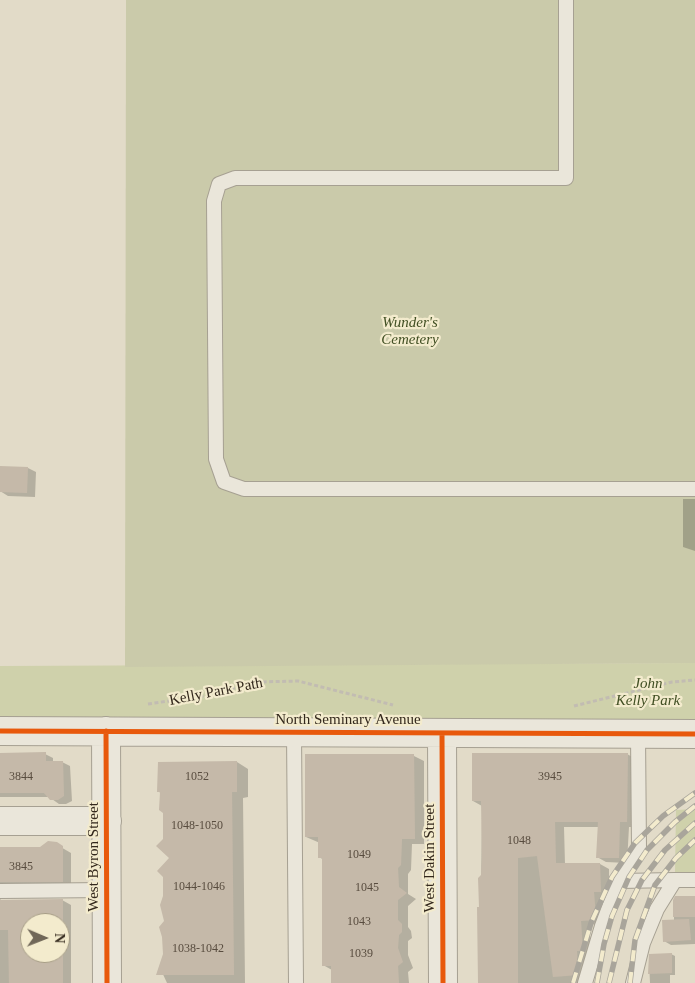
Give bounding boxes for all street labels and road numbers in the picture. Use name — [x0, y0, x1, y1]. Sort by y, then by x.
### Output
street label: Kelly Park Path — [168, 674, 264, 710]
street label: North Seminary Avenue — [275, 711, 421, 729]
street label: West Byron Street — [85, 802, 103, 912]
street label: West Dakin Street — [421, 804, 439, 912]

